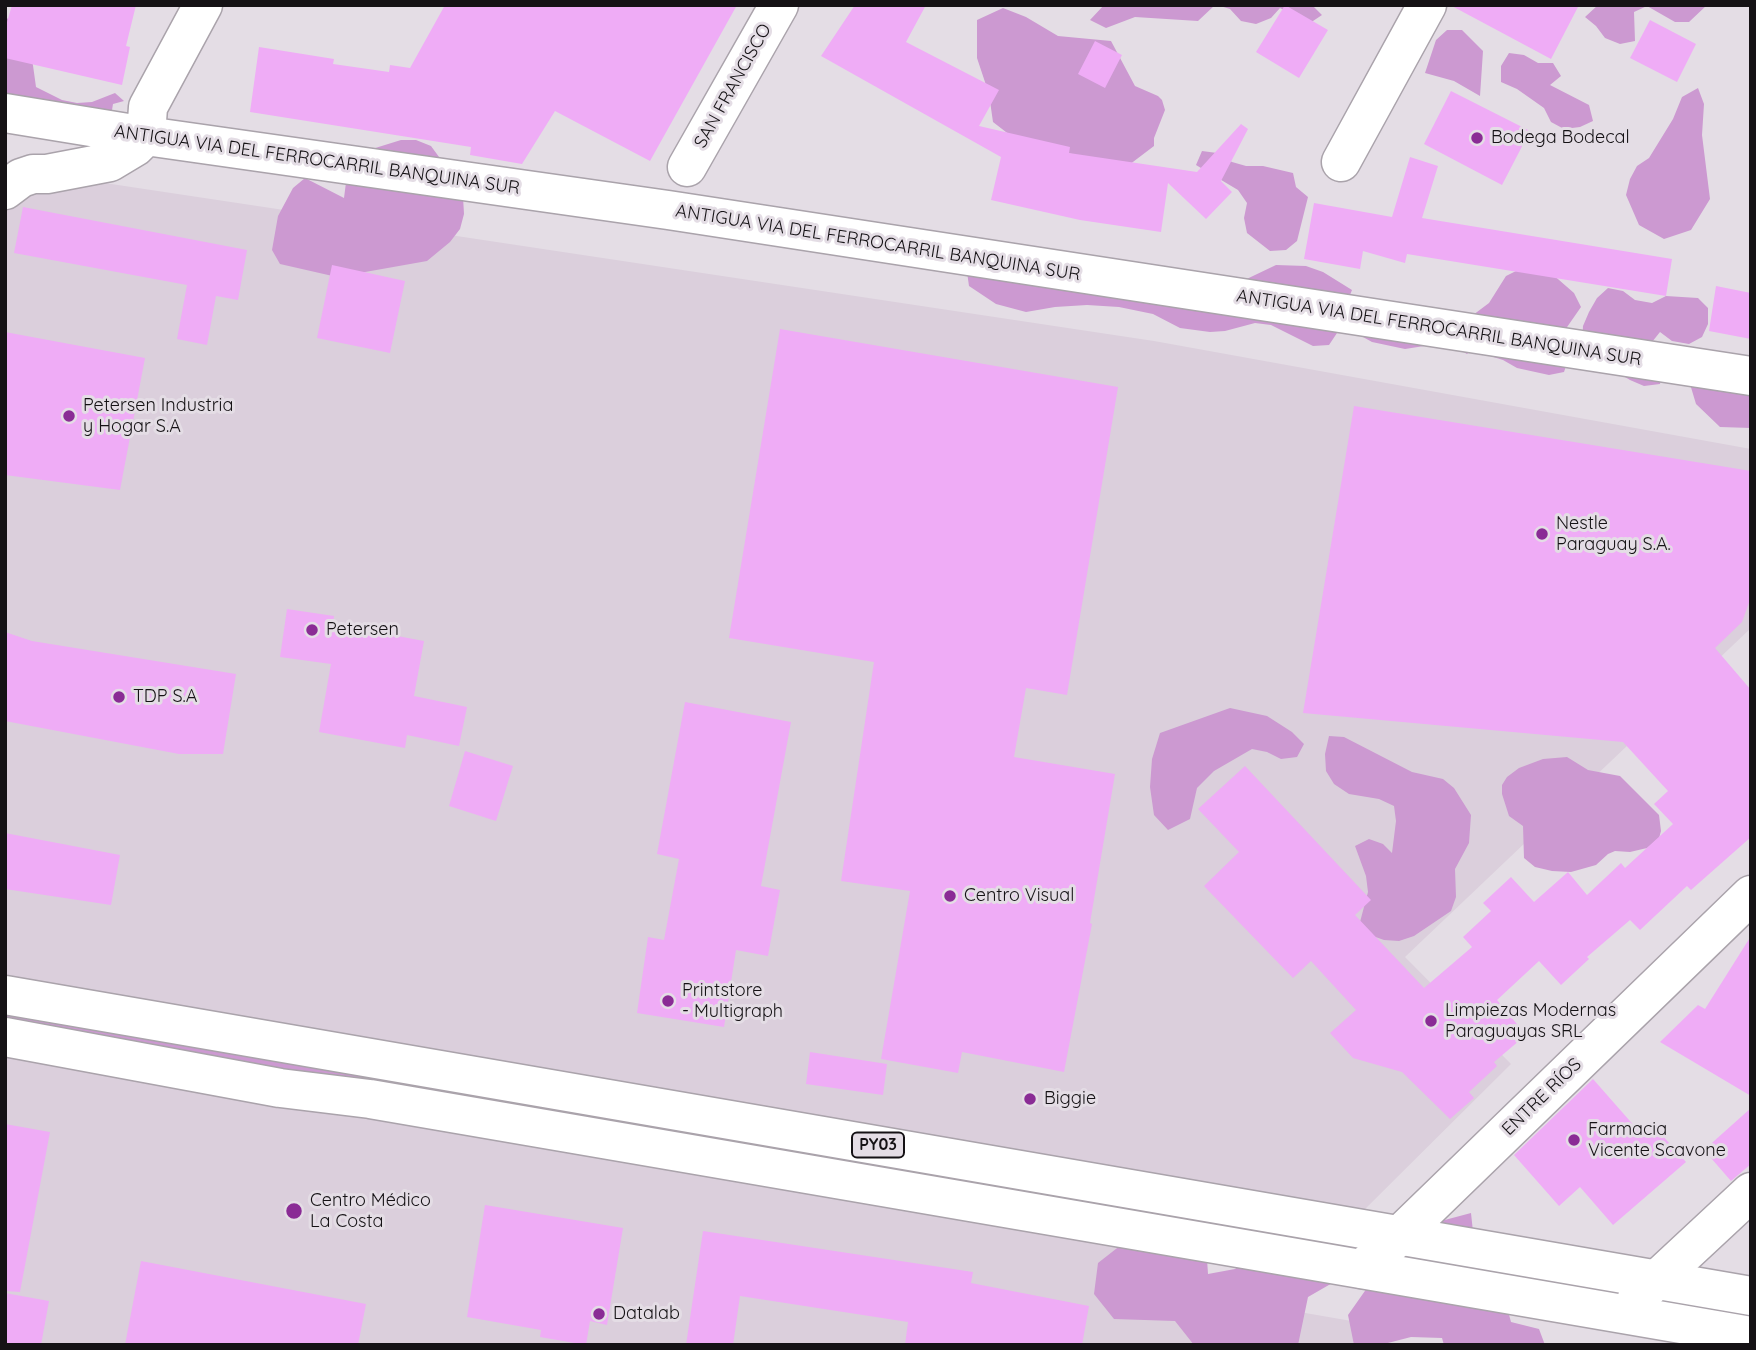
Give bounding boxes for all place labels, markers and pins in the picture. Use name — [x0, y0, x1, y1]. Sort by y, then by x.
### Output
place label: Bodega Bodecal — [1491, 127, 1630, 149]
marker: Bodega Bodecal — [1469, 130, 1485, 146]
place label: Petersen Industria y Hogar S.A — [83, 395, 233, 438]
marker: Petersen Industria y Hogar S.A — [61, 408, 77, 424]
place label: Nestle Paraguay S.A. — [1556, 513, 1671, 556]
marker: Nestle Paraguay S.A. — [1534, 526, 1550, 542]
place label: Petersen — [326, 619, 399, 641]
marker: Petersen — [304, 622, 320, 638]
place label: TDP S.A — [133, 686, 197, 708]
marker: TDP S.A — [111, 689, 127, 705]
place label: Centro Visual — [964, 885, 1074, 907]
marker: Centro Visual — [942, 888, 958, 904]
place label: Printstore - Multigraph — [682, 980, 783, 1023]
marker: Printstore - Multigraph — [660, 993, 676, 1009]
place label: Limpiezas Modernas Paraguayas SRL — [1445, 1000, 1616, 1042]
marker: Limpiezas Modernas Paraguayas SRL — [1423, 1013, 1439, 1029]
place label: Biggie — [1044, 1088, 1096, 1110]
marker: Biggie — [1022, 1091, 1038, 1107]
place label: Farmacia Vicente Scavone — [1588, 1119, 1726, 1162]
marker: Farmacia Vicente Scavone — [1566, 1132, 1582, 1148]
place label: Centro Médico La Costa — [310, 1190, 431, 1232]
marker: Centro Médico La Costa — [284, 1201, 304, 1221]
place label: Datalab — [613, 1303, 680, 1325]
marker: Datalab — [591, 1306, 607, 1322]

